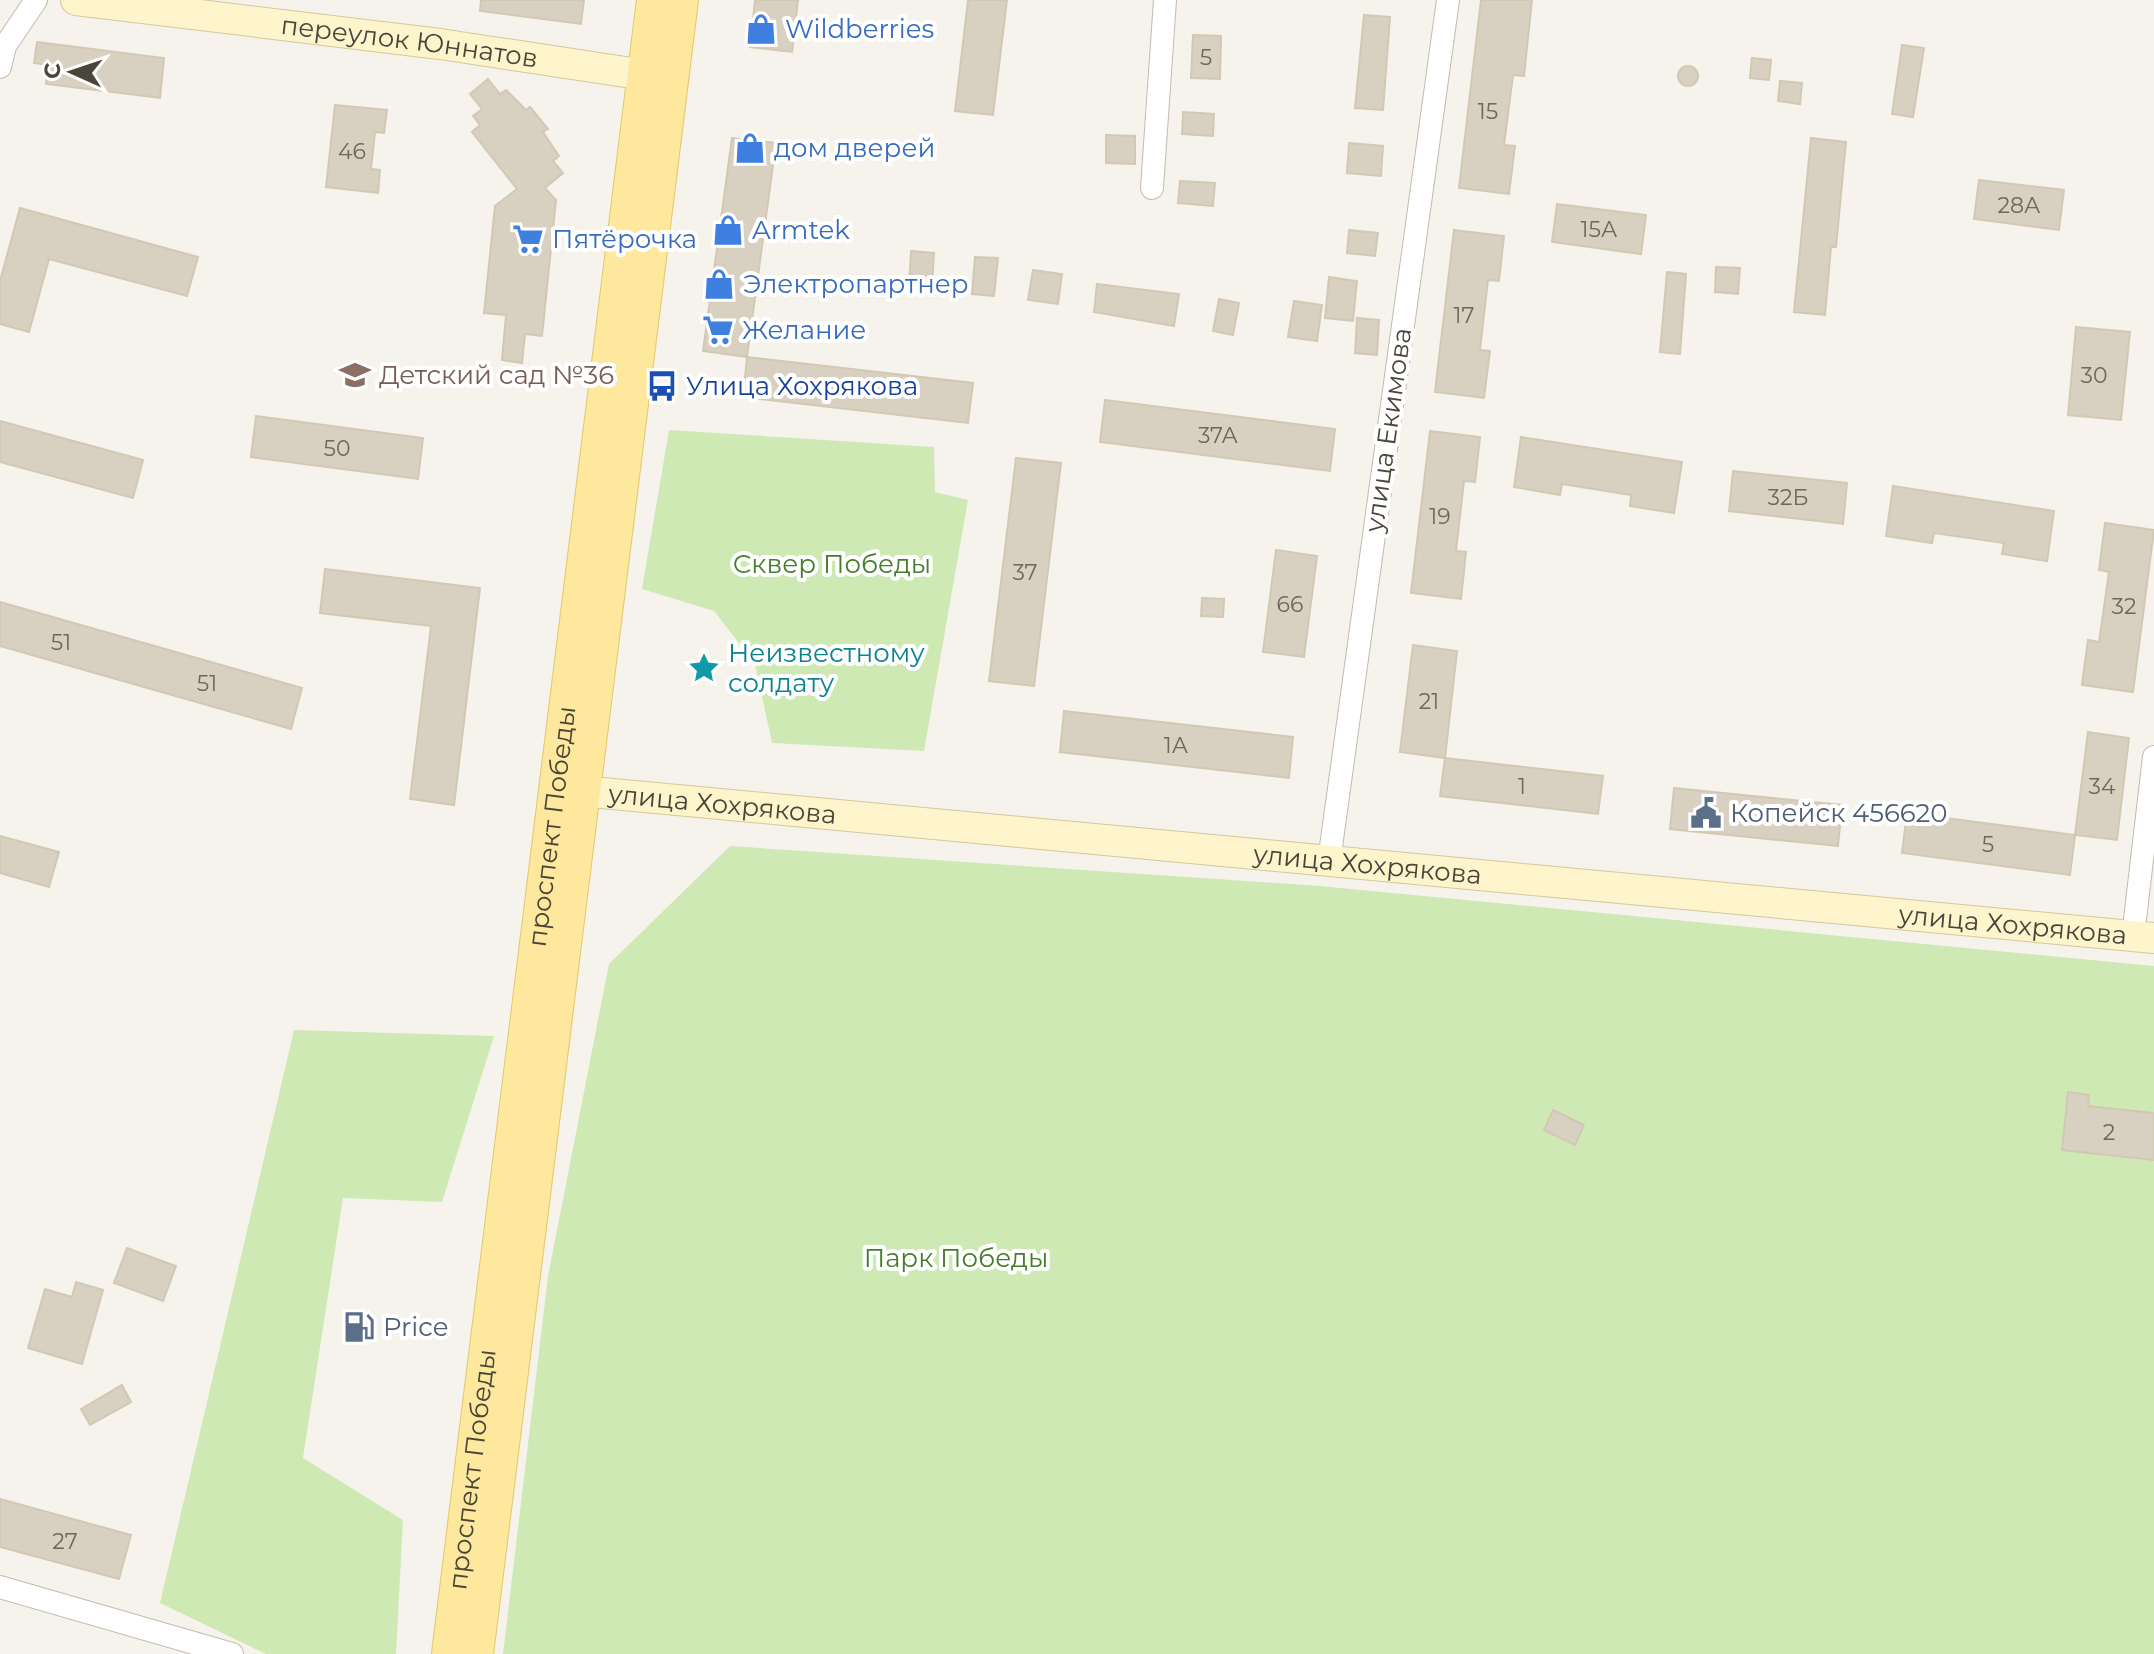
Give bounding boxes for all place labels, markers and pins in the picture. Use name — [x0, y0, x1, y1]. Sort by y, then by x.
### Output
shop icon: Wildberries — [744, 12, 778, 46]
place label: Wildberries — [785, 13, 934, 45]
shop icon: дом дверей — [733, 131, 767, 165]
place label: дом дверей — [774, 132, 935, 164]
shop icon: Armtek — [711, 213, 745, 247]
place label: Armtek — [752, 214, 850, 246]
supermarket icon: Пятёрочка — [511, 222, 545, 256]
place label: Пятёрочка — [552, 223, 697, 255]
shop icon: Электропартнер — [702, 267, 736, 301]
place label: Электропартнер — [743, 268, 969, 300]
supermarket icon: Желание — [701, 313, 735, 347]
place label: Желание — [742, 314, 866, 346]
school or university icon: Детский сад №36 — [338, 358, 372, 392]
place label: Детский сад №36 — [379, 359, 614, 391]
bus stop icon: Улица Хохрякова — [645, 369, 679, 403]
place label: Улица Хохрякова — [686, 370, 918, 402]
place label: Неизвестному солдату — [728, 637, 925, 699]
place icon: Неизвестному солдату — [687, 651, 721, 685]
public building icon: Копейск 456620 — [1689, 796, 1723, 830]
place label: Копейск 456620 — [1730, 797, 1947, 829]
fuel station icon: Price — [342, 1310, 376, 1344]
place label: Price — [383, 1311, 448, 1343]

